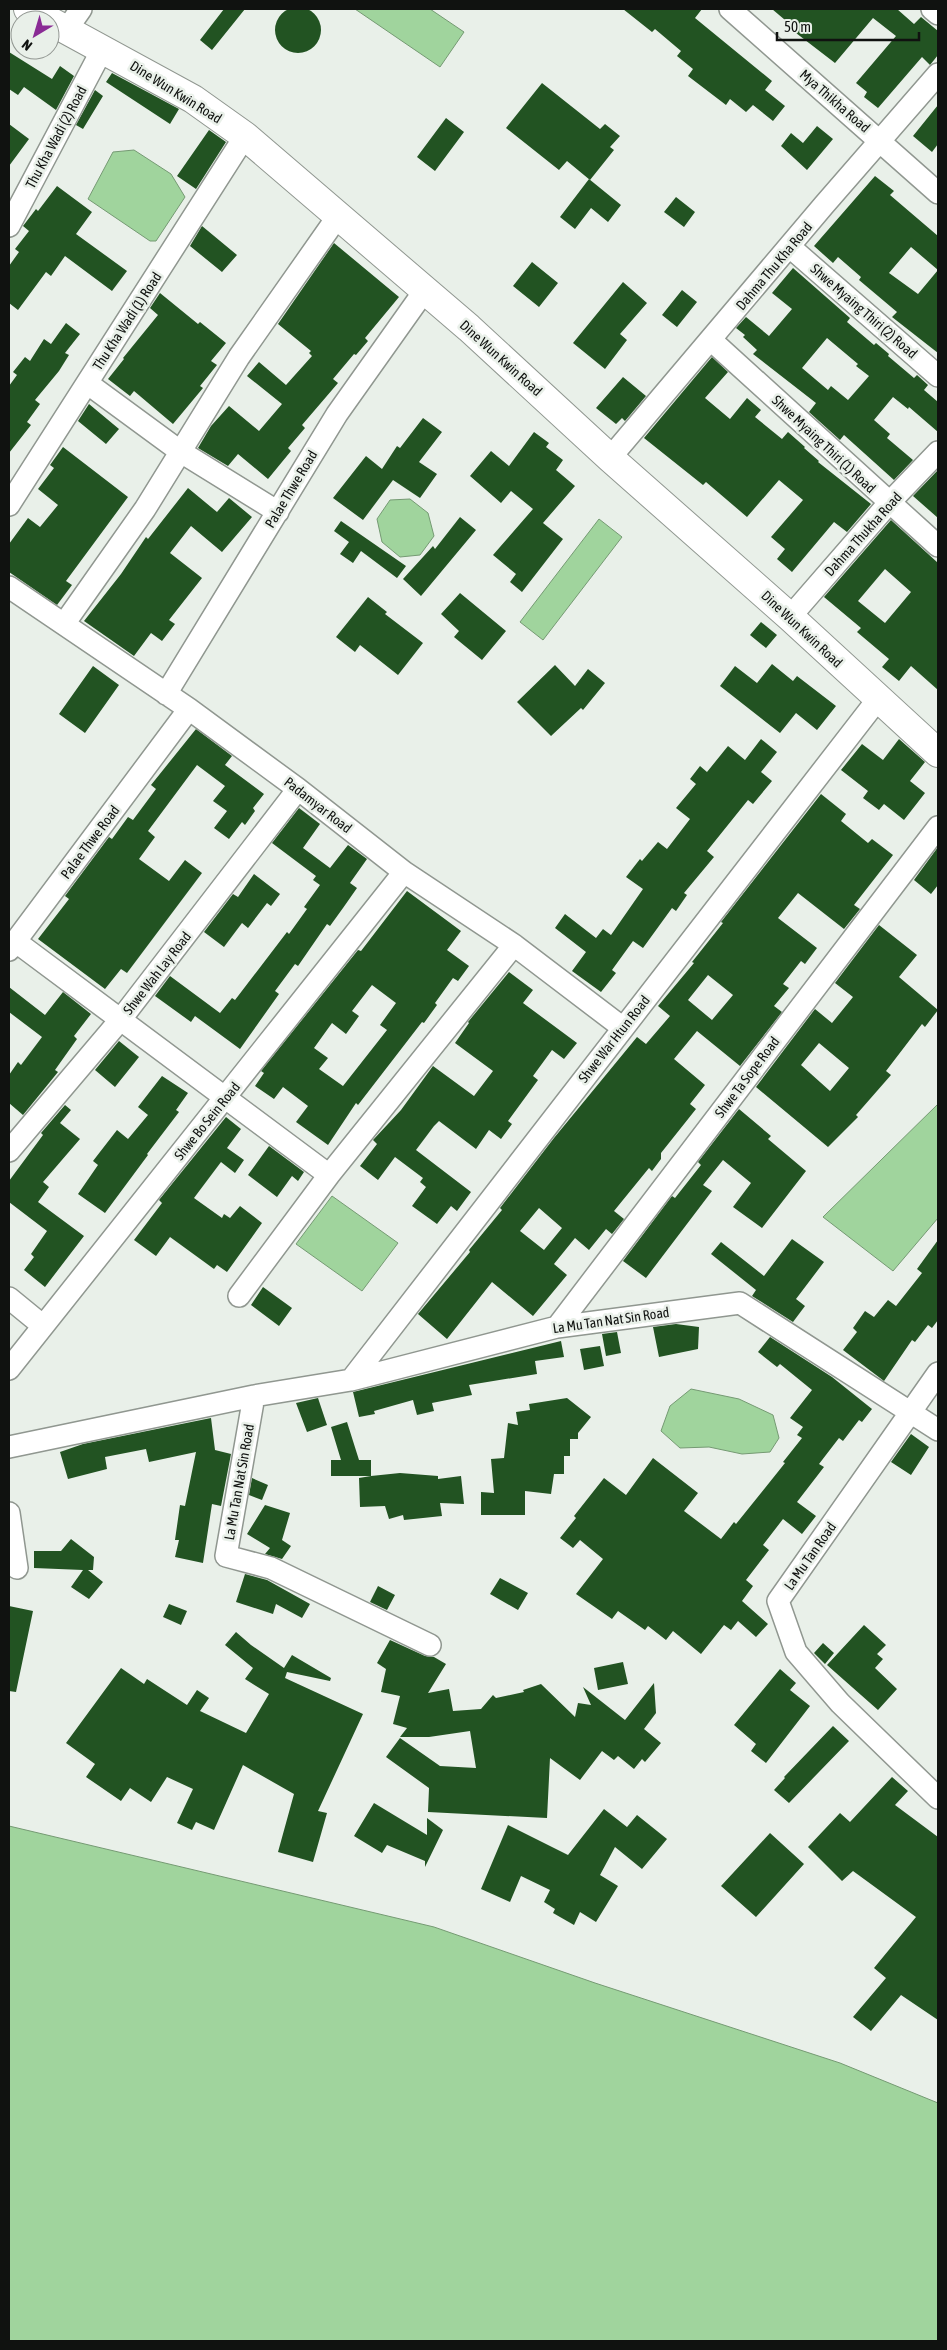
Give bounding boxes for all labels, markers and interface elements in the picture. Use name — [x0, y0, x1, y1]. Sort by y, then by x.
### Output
north arrow — [10, 10, 60, 60]
scale bar — [777, 10, 920, 42]
text: 50 m — [784, 18, 811, 35]
text: N — [19, 36, 35, 54]
street label: Dine Wun Kwin Road — [127, 57, 225, 127]
street label: Mya Thikha Road — [797, 66, 873, 136]
street label: Thu Kha Wadi (2) Road — [22, 83, 90, 191]
street label: Dahma Thu Kha Road — [733, 219, 815, 313]
street label: Shwe Myaing Thiri (2) Road — [808, 260, 920, 362]
street label: Thu Kha Wadi (1) Road — [89, 269, 165, 373]
street label: Dine Wun Kwin Road — [457, 317, 545, 399]
street label: Shwe Myaing Thiri (1) Road — [769, 392, 879, 496]
street label: Palae Thwe Road — [262, 447, 320, 531]
street label: Dahma Thukha Road — [821, 489, 905, 579]
street label: Dine Wun Kwin Road — [758, 587, 846, 671]
street label: Padamyar Road — [281, 774, 355, 836]
street label: Palae Thwe Road — [57, 802, 123, 882]
street label: Shwe Wah Lay Road — [120, 928, 194, 1018]
street label: Shwe War Htun Road — [575, 992, 653, 1086]
street label: Shwe Ta Sope Road — [711, 1034, 783, 1120]
street label: Shwe Bo Sein Road — [171, 1079, 243, 1163]
street label: La Mu Tan Nat Sin Road — [552, 1304, 670, 1336]
street label: La Mu Tan Nat Sin Road — [221, 1423, 257, 1541]
street label: La Mu Tan Road — [781, 1519, 839, 1593]

